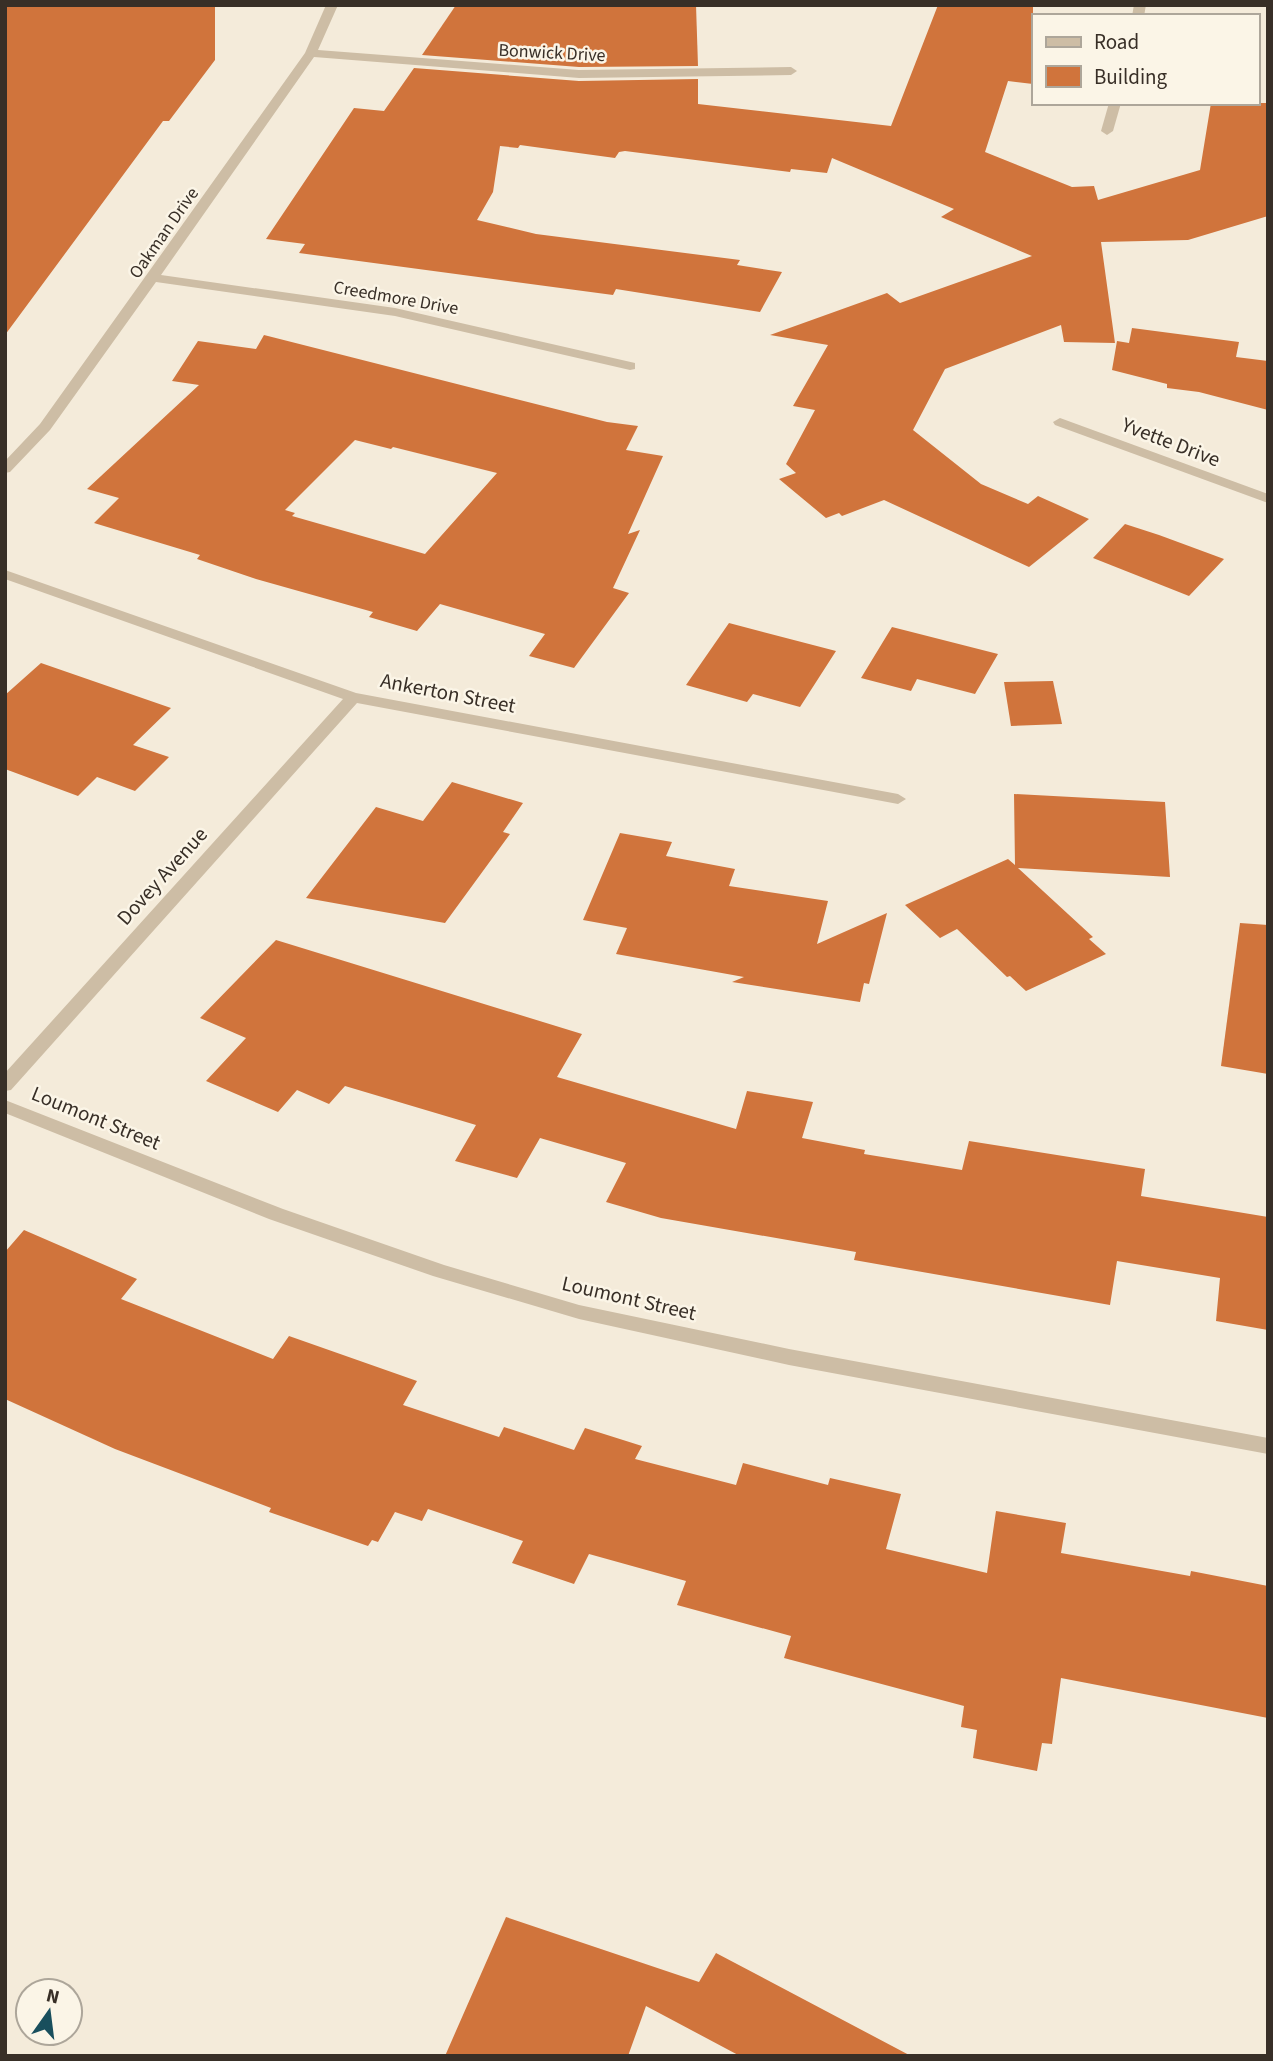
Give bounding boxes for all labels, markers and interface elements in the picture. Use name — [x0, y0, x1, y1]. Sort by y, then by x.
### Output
legend — [1032, 14, 1259, 105]
text: Road — [1094, 27, 1139, 57]
street label: Bonwick Drive — [498, 38, 606, 68]
text: Building — [1094, 62, 1168, 92]
street label: Oakman Drive — [123, 182, 205, 284]
street label: Creedmore Drive — [332, 275, 461, 321]
street label: Yvette Drive — [1116, 409, 1225, 475]
street label: Ankerton Street — [378, 665, 518, 721]
street label: Dovey Avenue — [110, 820, 214, 932]
street label: Loumont Street — [27, 1078, 165, 1158]
street label: Loumont Street — [559, 1268, 699, 1328]
north arrow — [14, 1977, 84, 2047]
text: N — [43, 1982, 62, 2012]

